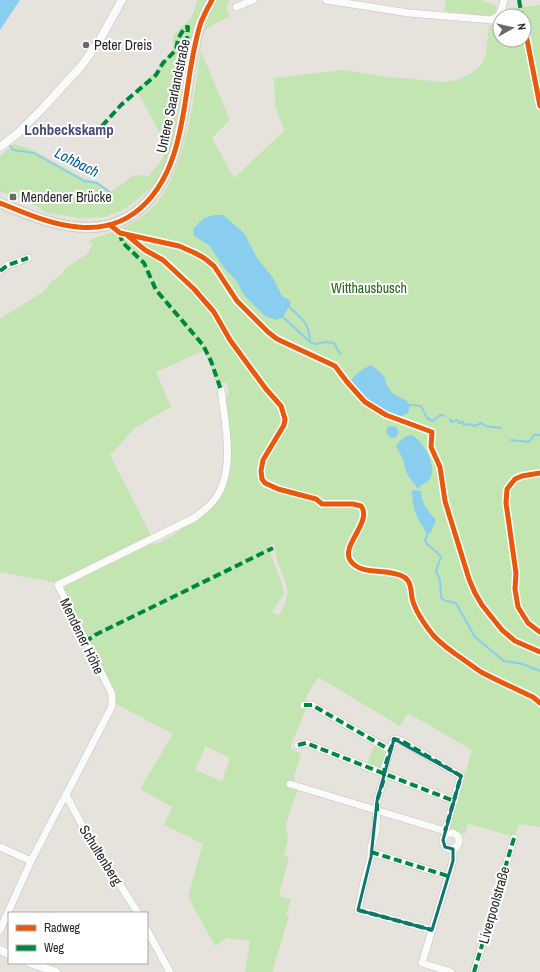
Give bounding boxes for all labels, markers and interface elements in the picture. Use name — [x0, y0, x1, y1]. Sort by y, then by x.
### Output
north arrow — [492, 8, 532, 48]
text: N — [515, 22, 529, 31]
place label: Peter Dreis — [94, 36, 152, 54]
street label: Untere Saarlandstraße — [152, 37, 194, 155]
marker: Peter Dreis — [81, 40, 91, 50]
district label: Lohbeckskamp — [24, 119, 114, 140]
water label: Lohbach — [51, 142, 103, 182]
place label: Mendener Brücke — [21, 188, 112, 206]
marker: Mendener Brücke — [8, 192, 18, 202]
park label: Witthausbusch — [331, 279, 407, 297]
street label: Mendener Höhe — [56, 595, 108, 677]
street label: Schultenberg — [75, 822, 127, 889]
street label: Liverpoolstraße — [474, 864, 514, 946]
legend — [8, 912, 148, 964]
text: Radweg — [44, 920, 81, 936]
text: Weg — [44, 940, 65, 956]

